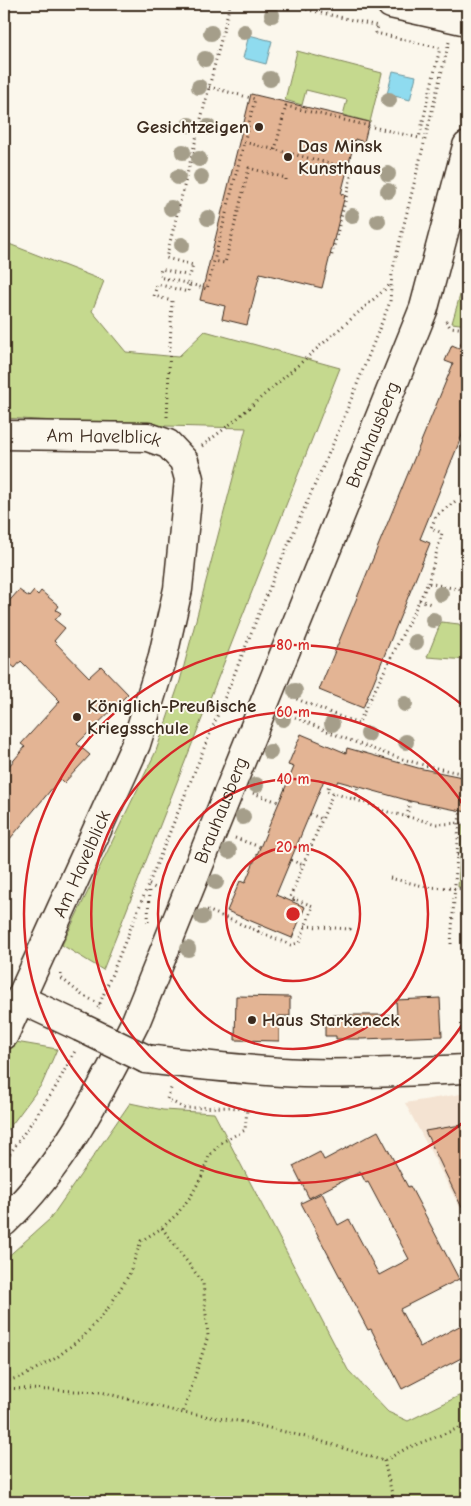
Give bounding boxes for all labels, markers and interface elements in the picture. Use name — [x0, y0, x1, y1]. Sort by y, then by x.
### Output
place label: Gesichtzeigen — [137, 116, 249, 138]
marker: Gesichtzeigen — [253, 121, 265, 133]
place label: Das Minsk Kunsthaus — [298, 135, 383, 179]
marker: Das Minsk Kunsthaus — [282, 151, 294, 163]
street label: Brauhausberg — [341, 378, 404, 491]
street label: Am Havelblick — [46, 425, 165, 452]
text: 80 m — [276, 636, 310, 654]
place label: Königlich-Preußische Kriegsschule — [87, 695, 256, 739]
text: 60 m — [276, 703, 310, 721]
marker: Königlich-Preußische Kriegsschule — [71, 711, 83, 723]
street label: Brauhausberg — [190, 754, 252, 867]
text: 40 m — [277, 770, 310, 788]
street label: Am Havelblick — [49, 806, 116, 921]
text: 20 m — [276, 838, 310, 856]
centre of rings — [284, 905, 302, 923]
place label: Haus Starkeneck — [262, 1009, 400, 1031]
marker: Haus Starkeneck — [246, 1014, 258, 1026]

